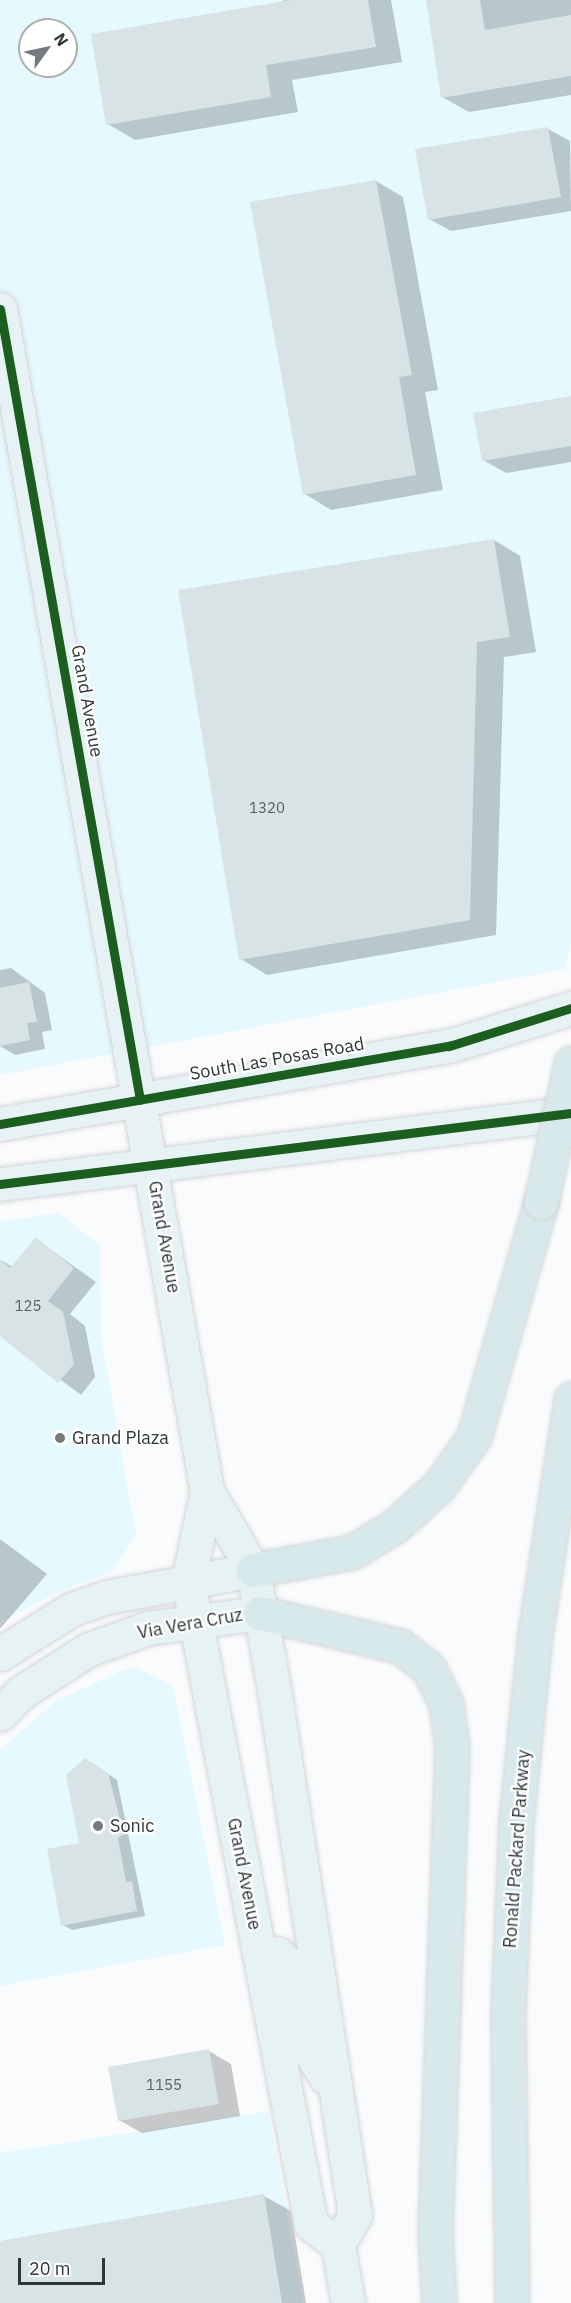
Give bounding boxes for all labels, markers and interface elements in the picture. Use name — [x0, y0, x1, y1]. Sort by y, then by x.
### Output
north arrow — [18, 18, 78, 78]
text: N — [50, 29, 73, 50]
street label: Grand Avenue — [66, 643, 108, 759]
house number: 1320 — [249, 799, 285, 817]
street label: South Las Posas Road — [188, 1033, 366, 1085]
street label: Grand Avenue — [143, 1179, 185, 1295]
house number: 125 — [15, 1297, 41, 1315]
place label: Grand Plaza — [72, 1427, 169, 1449]
marker: Grand Plaza — [53, 1431, 67, 1445]
street label: Via Vera Cruz — [136, 1604, 244, 1644]
street label: Ronald Packard Parkway — [499, 1749, 535, 1949]
place label: Sonic — [110, 1815, 154, 1837]
street label: Grand Avenue — [223, 1816, 265, 1932]
marker: Sonic — [91, 1819, 105, 1833]
house number: 1155 — [146, 2076, 182, 2094]
scale bar — [21, 2246, 108, 2284]
text: 20 m — [29, 2257, 71, 2280]

